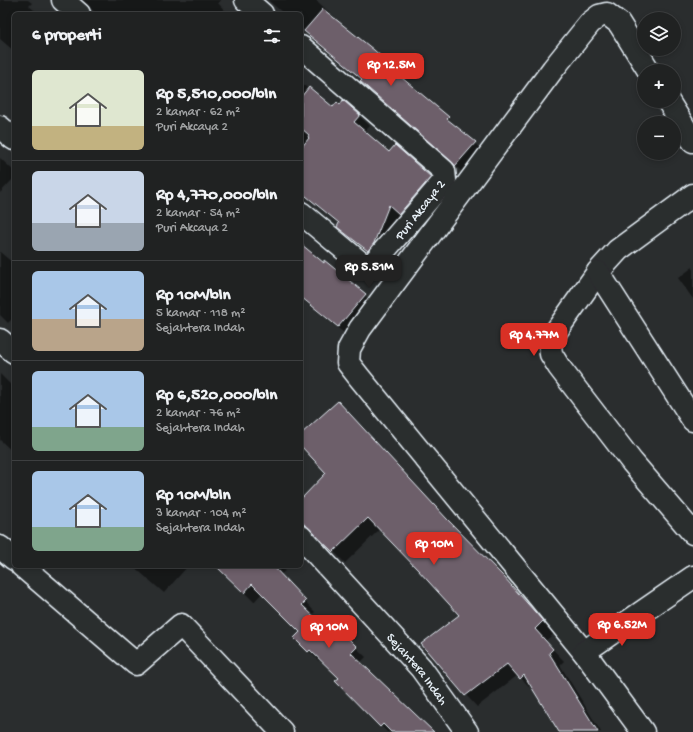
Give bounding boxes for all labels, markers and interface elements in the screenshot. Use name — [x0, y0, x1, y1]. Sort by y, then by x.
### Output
map controls — [637, 12, 681, 160]
button: layers — [637, 12, 681, 56]
icon: filters — [261, 25, 283, 47]
text: 6 properti — [32, 26, 102, 46]
pin: Rp 12.5M — [350, 53, 432, 87]
text: Rp 12.5M — [367, 58, 415, 73]
button: + — [637, 64, 681, 108]
text: Rp 5,510,000/bln — [156, 85, 276, 105]
icon: home — [64, 86, 112, 134]
text: 2 kamar · 62 m² — [156, 105, 240, 120]
button: − — [637, 116, 681, 160]
text: Puri Akcaya 2 — [156, 120, 228, 135]
street label: Puri Akcaya 2 — [392, 177, 449, 244]
text: Rp 4,770,000/bln — [156, 186, 277, 206]
icon: home — [64, 187, 112, 235]
text: 2 kamar · 54 m² — [156, 206, 240, 221]
text: Puri Akcaya 2 — [156, 221, 228, 236]
pin: Rp 5.51M — [328, 255, 410, 289]
text: Rp 5.51M — [345, 260, 393, 275]
text: Rp 10M/bln — [156, 286, 231, 306]
icon: home — [64, 287, 112, 335]
text: 5 kamar · 118 m² — [156, 306, 245, 321]
text: Sejahtera Indah — [156, 321, 245, 336]
pin: Rp 4.77M — [493, 323, 575, 357]
text: Rp 4.77M — [509, 328, 559, 343]
text: Rp 6,520,000/bln — [156, 386, 277, 406]
icon: home — [64, 387, 112, 435]
text: 2 kamar · 76 m² — [156, 406, 241, 421]
text: Sejahtera Indah — [156, 421, 245, 436]
text: Rp 10M/bln — [156, 486, 231, 506]
icon: home — [64, 487, 112, 535]
text: 3 kamar · 104 m² — [156, 506, 246, 521]
text: Sejahtera Indah — [156, 521, 245, 536]
pin: Rp 10M — [401, 532, 467, 566]
text: Rp 10M — [415, 537, 453, 552]
pin: Rp 6.52M — [581, 613, 663, 647]
pin: Rp 10M — [296, 615, 362, 649]
text: Rp 6.52M — [597, 618, 647, 633]
text: Rp 10M — [310, 620, 348, 635]
street label: Sejahtera Indah — [383, 631, 450, 709]

